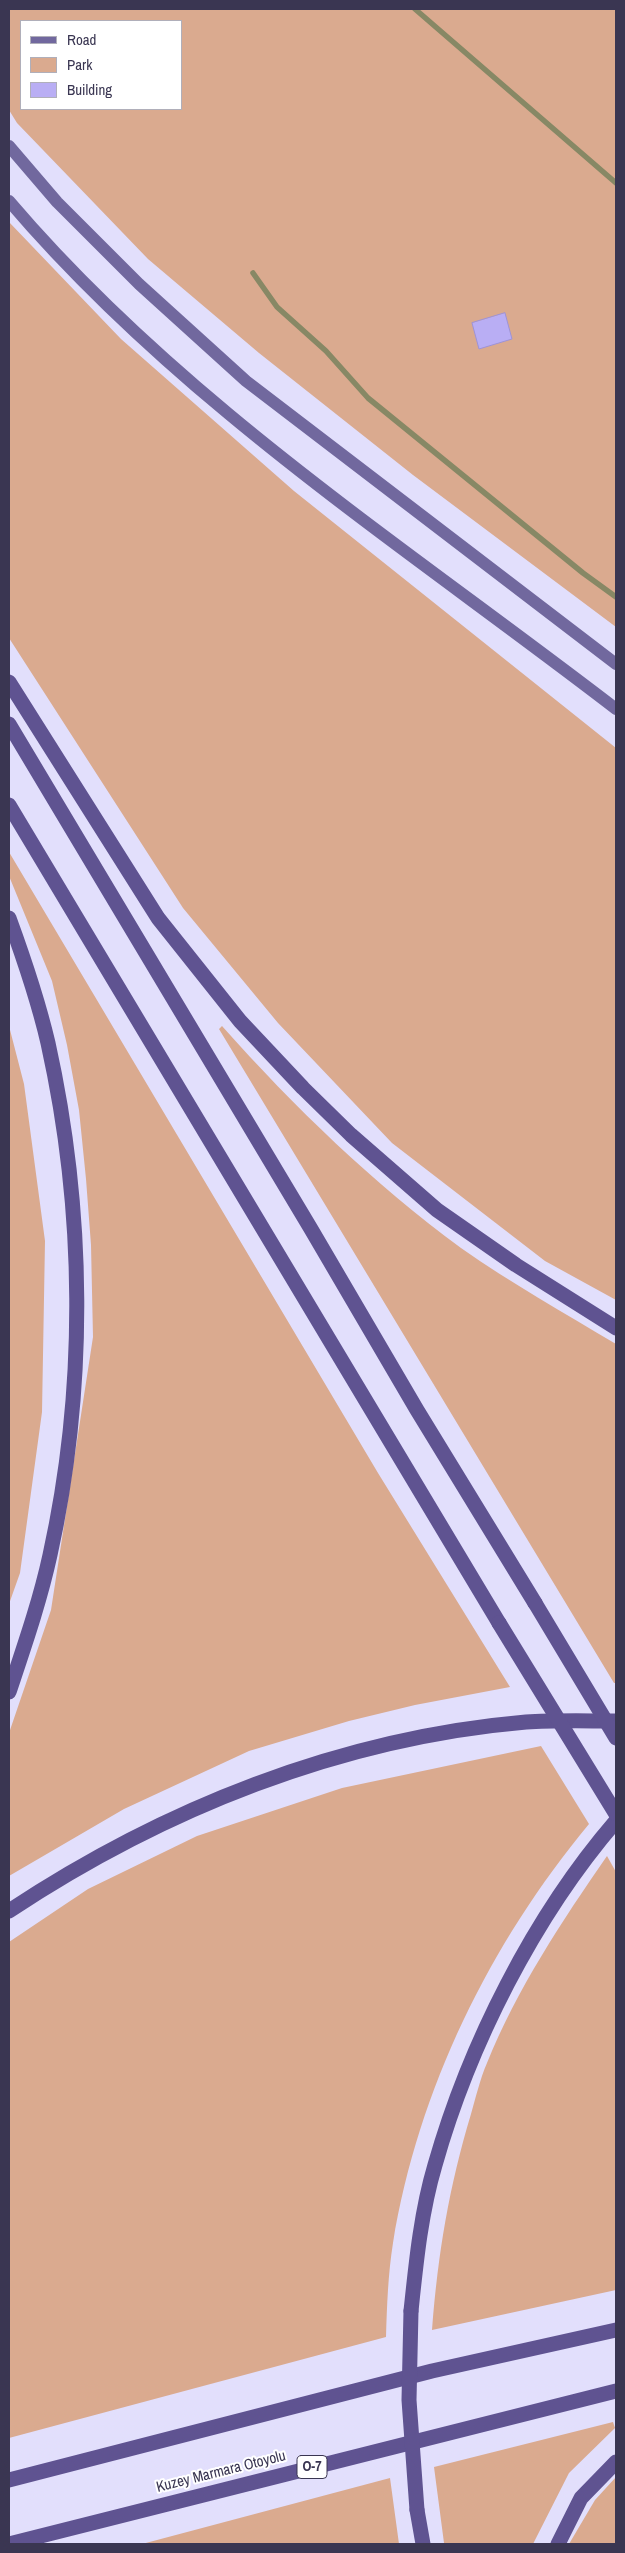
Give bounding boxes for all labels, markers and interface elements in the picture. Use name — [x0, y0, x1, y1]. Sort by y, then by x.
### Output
legend — [20, 20, 182, 110]
text: Road — [67, 29, 96, 50]
text: Park — [67, 54, 92, 75]
text: Building — [67, 79, 112, 100]
street label: Kuzey Marmara Otoyolu — [154, 2447, 288, 2497]
road number: O-7 — [297, 2456, 327, 2478]

